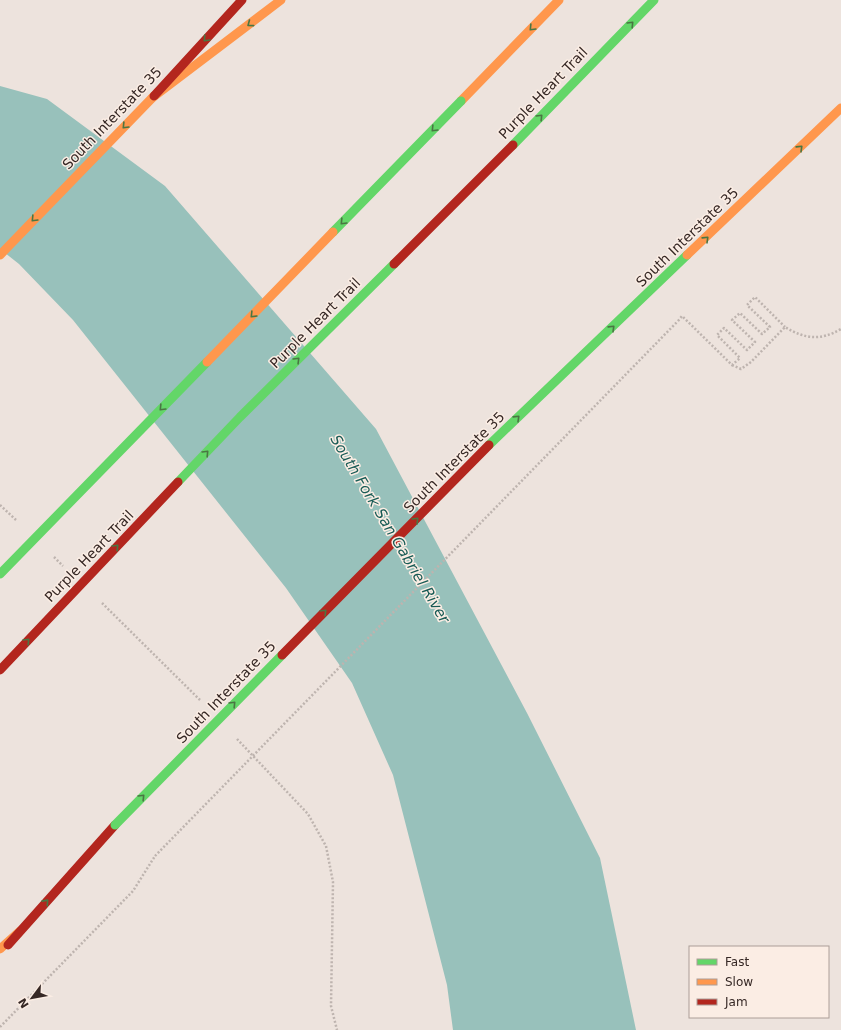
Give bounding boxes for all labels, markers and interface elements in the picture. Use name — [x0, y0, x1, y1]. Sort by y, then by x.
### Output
one-way arrow — [247, 19, 254, 26]
one-way arrow — [626, 21, 634, 29]
one-way arrow — [529, 23, 537, 31]
one-way arrow — [203, 34, 211, 42]
street label: Purple Heart Trail — [495, 44, 591, 142]
street label: South Interstate 35 — [59, 64, 165, 172]
one-way arrow — [535, 114, 543, 122]
one-way arrow — [122, 121, 130, 129]
one-way arrow — [431, 124, 439, 132]
one-way arrow — [795, 146, 803, 153]
street label: South Interstate 35 — [633, 184, 741, 290]
one-way arrow — [31, 214, 39, 222]
one-way arrow — [340, 217, 348, 225]
one-way arrow — [701, 236, 709, 243]
street label: Purple Heart Trail — [267, 275, 363, 371]
one-way arrow — [250, 310, 257, 318]
one-way arrow — [607, 325, 615, 333]
one-way arrow — [292, 357, 300, 365]
one-way arrow — [159, 403, 167, 411]
street label: South Interstate 35 — [400, 408, 508, 516]
one-way arrow — [513, 416, 520, 423]
water label: South Fork San Gabriel River — [327, 432, 454, 627]
one-way arrow — [201, 450, 209, 458]
street label: Purple Heart Trail — [41, 507, 137, 605]
one-way arrow — [411, 517, 419, 525]
one-way arrow — [112, 544, 119, 552]
one-way arrow — [319, 609, 327, 617]
one-way arrow — [22, 638, 30, 646]
street label: South Interstate 35 — [173, 638, 279, 746]
one-way arrow — [228, 701, 236, 709]
one-way arrow — [137, 794, 145, 802]
one-way arrow — [42, 899, 49, 907]
legend — [689, 946, 829, 1018]
text: Fast — [725, 955, 749, 969]
text: Slow — [725, 975, 753, 989]
north arrow — [12, 978, 52, 1018]
text: Jam — [724, 995, 748, 1009]
text: N — [16, 996, 32, 1010]

